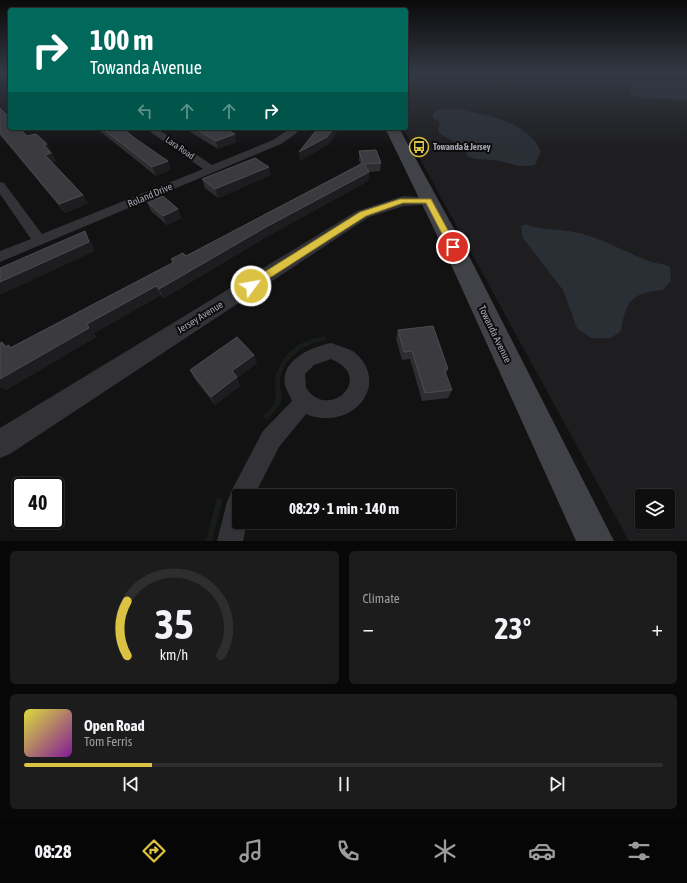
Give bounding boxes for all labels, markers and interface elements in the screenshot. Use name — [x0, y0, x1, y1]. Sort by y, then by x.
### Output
icon: right — [24, 24, 76, 76]
text: 100 m — [90, 24, 153, 56]
text: Towanda Avenue — [90, 57, 202, 78]
icon: left — [134, 100, 156, 122]
icon: ahead — [176, 100, 198, 122]
icon: ahead — [218, 100, 240, 122]
icon: right — [260, 100, 282, 122]
street label: Lara Road — [164, 135, 196, 161]
bus stop icon: Towanda & Jersey — [408, 136, 430, 158]
place label: Towanda & Jersey — [433, 142, 491, 152]
street label: Roland Drive — [126, 181, 174, 209]
pin — [436, 230, 470, 264]
icon: arrive — [442, 236, 464, 258]
position arrow — [230, 265, 272, 307]
street label: Jersey Avenue — [175, 298, 225, 335]
street label: Towanda Avenue — [476, 304, 514, 365]
speed limit sign: 40 — [12, 477, 64, 529]
map controls — [635, 489, 675, 529]
button: layers — [635, 489, 675, 529]
text: 08:29 · 1 min · 140 m — [289, 500, 399, 517]
text: Climate — [363, 591, 400, 606]
text: 35 — [155, 599, 194, 647]
text: 23° — [495, 611, 531, 645]
text: − — [363, 615, 374, 641]
text: + — [652, 615, 663, 641]
text: km/h — [160, 646, 188, 662]
text: Open Road — [84, 717, 145, 734]
text: Tom Ferris — [84, 734, 132, 749]
icon: previous — [120, 773, 142, 795]
icon: pause — [333, 773, 355, 795]
icon: next — [546, 773, 568, 795]
icon: directions — [140, 837, 168, 865]
icon: music — [237, 837, 265, 865]
icon: phone — [334, 837, 362, 865]
icon: climate — [431, 837, 459, 865]
icon: car — [528, 837, 556, 865]
icon: filters — [625, 837, 653, 865]
text: 08:28 — [34, 841, 71, 862]

